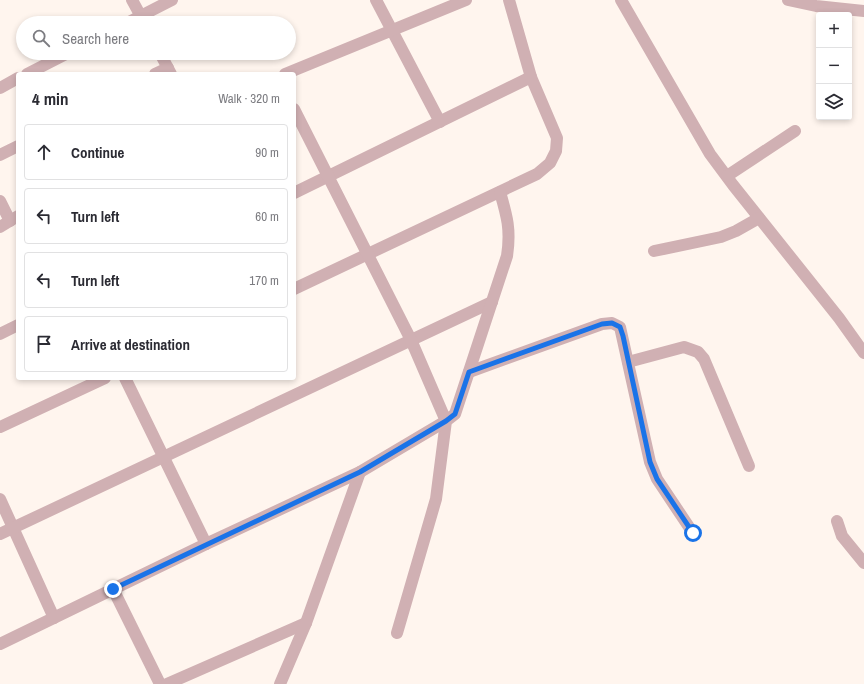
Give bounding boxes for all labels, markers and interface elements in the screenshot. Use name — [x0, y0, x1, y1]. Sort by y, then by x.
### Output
map controls — [816, 12, 852, 120]
button: + — [816, 12, 852, 48]
search box — [16, 16, 296, 60]
icon: search — [30, 27, 52, 49]
text: Search here — [62, 28, 129, 49]
button: − — [816, 48, 852, 84]
button: layers — [816, 84, 852, 120]
text: 4 min — [32, 87, 68, 110]
text: Walk · 320 m — [218, 90, 280, 107]
icon: ahead — [33, 141, 55, 163]
text: Continue — [71, 142, 124, 163]
text: 90 m — [255, 144, 279, 161]
icon: left — [33, 205, 55, 227]
text: Turn left — [71, 206, 119, 227]
text: 60 m — [255, 208, 279, 225]
icon: left — [33, 269, 55, 291]
text: Turn left — [71, 270, 119, 291]
text: 170 m — [249, 272, 279, 289]
icon: arrive — [33, 333, 55, 355]
text: Arrive at destination — [71, 334, 190, 355]
route start — [684, 524, 702, 542]
route end — [104, 580, 122, 598]

